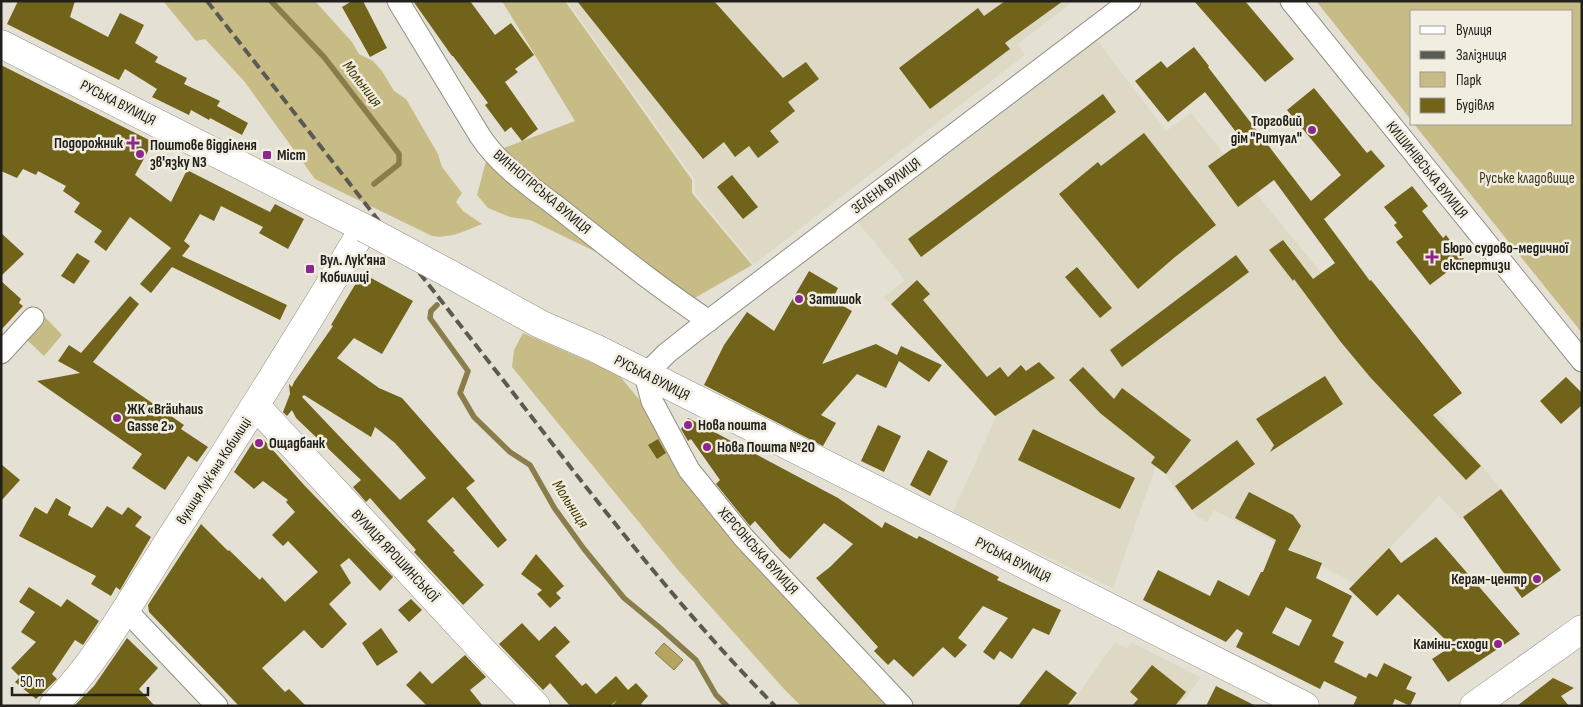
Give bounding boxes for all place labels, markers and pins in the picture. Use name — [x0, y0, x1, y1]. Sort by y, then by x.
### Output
place label: Торговий дім "Ритуал" — [1231, 112, 1302, 148]
marker: Торговий дім "Ритуал" — [1306, 124, 1318, 136]
place label: Подорожник — [54, 134, 124, 153]
place label: Поштове відділеня зв'язку N3 — [150, 136, 257, 172]
marker: Подорожник — [127, 137, 139, 149]
place label: Міст — [277, 146, 306, 165]
marker: Поштове відділеня зв'язку N3 — [134, 148, 146, 160]
marker: Міст — [261, 149, 273, 161]
place label: Бюро судово-медичної експертизи — [1443, 239, 1569, 275]
marker: Бюро судово-медичної експертизи — [1425, 250, 1439, 264]
place label: Вул. Лук'яна Кобилиці — [320, 251, 386, 287]
marker: Вул. Лук'яна Кобилиці — [304, 263, 316, 275]
place label: Затишок — [809, 290, 862, 309]
marker: Затишок — [793, 293, 805, 305]
place label: ЖК «Bräuhaus Gasse 2» — [127, 400, 204, 436]
marker: ЖК «Bräuhaus Gasse 2» — [111, 412, 123, 424]
place label: Нова пошта — [698, 416, 767, 435]
marker: Нова пошта — [682, 419, 694, 431]
place label: Ощадбанк — [269, 434, 326, 453]
marker: Ощадбанк — [253, 437, 265, 449]
place label: Нова Пошта №20 — [717, 438, 815, 457]
marker: Нова Пошта №20 — [701, 441, 713, 453]
place label: Керам-центр — [1451, 570, 1527, 589]
marker: Керам-центр — [1531, 573, 1543, 585]
place label: Каміни-сходи — [1413, 635, 1488, 654]
marker: Каміни-сходи — [1492, 638, 1504, 650]

